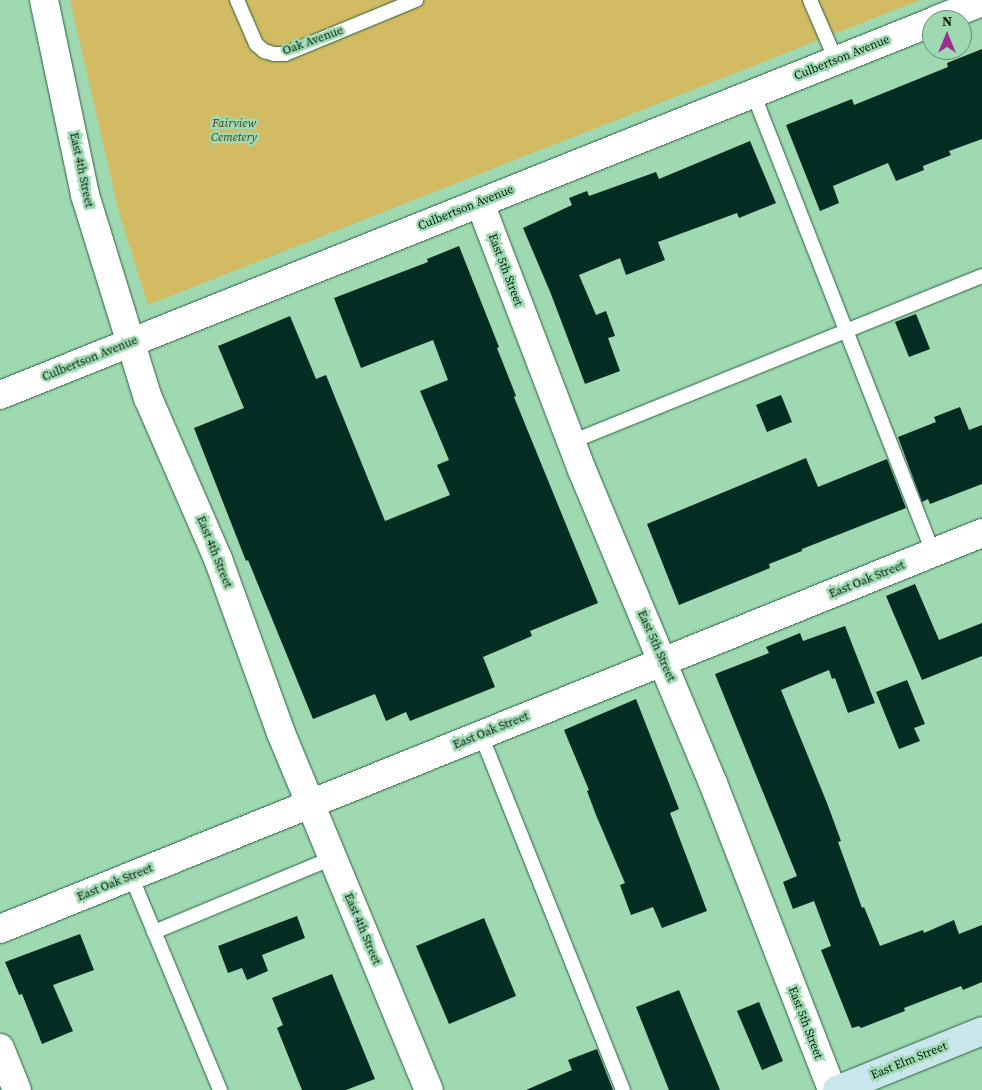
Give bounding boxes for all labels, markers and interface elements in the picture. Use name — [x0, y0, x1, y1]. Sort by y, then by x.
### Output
north arrow — [922, 10, 972, 60]
text: N — [942, 11, 952, 31]
street label: Oak Avenue — [281, 23, 345, 59]
street label: Culbertson Avenue — [792, 32, 892, 84]
park label: Fairview Cemetery — [211, 117, 257, 145]
street label: East 4th Street — [66, 131, 96, 209]
street label: Culbertson Avenue — [416, 182, 516, 234]
street label: East 5th Street — [485, 232, 525, 308]
street label: Culbertson Avenue — [40, 333, 140, 385]
street label: East 4th Street — [193, 514, 235, 590]
street label: East Oak Street — [827, 558, 907, 602]
street label: East 5th Street — [634, 608, 678, 684]
street label: East Oak Street — [451, 709, 531, 753]
street label: East Oak Street — [75, 861, 155, 905]
street label: East 4th Street — [340, 891, 384, 967]
street label: East 5th Street — [785, 985, 825, 1061]
street label: East Elm Street — [869, 1039, 949, 1083]

